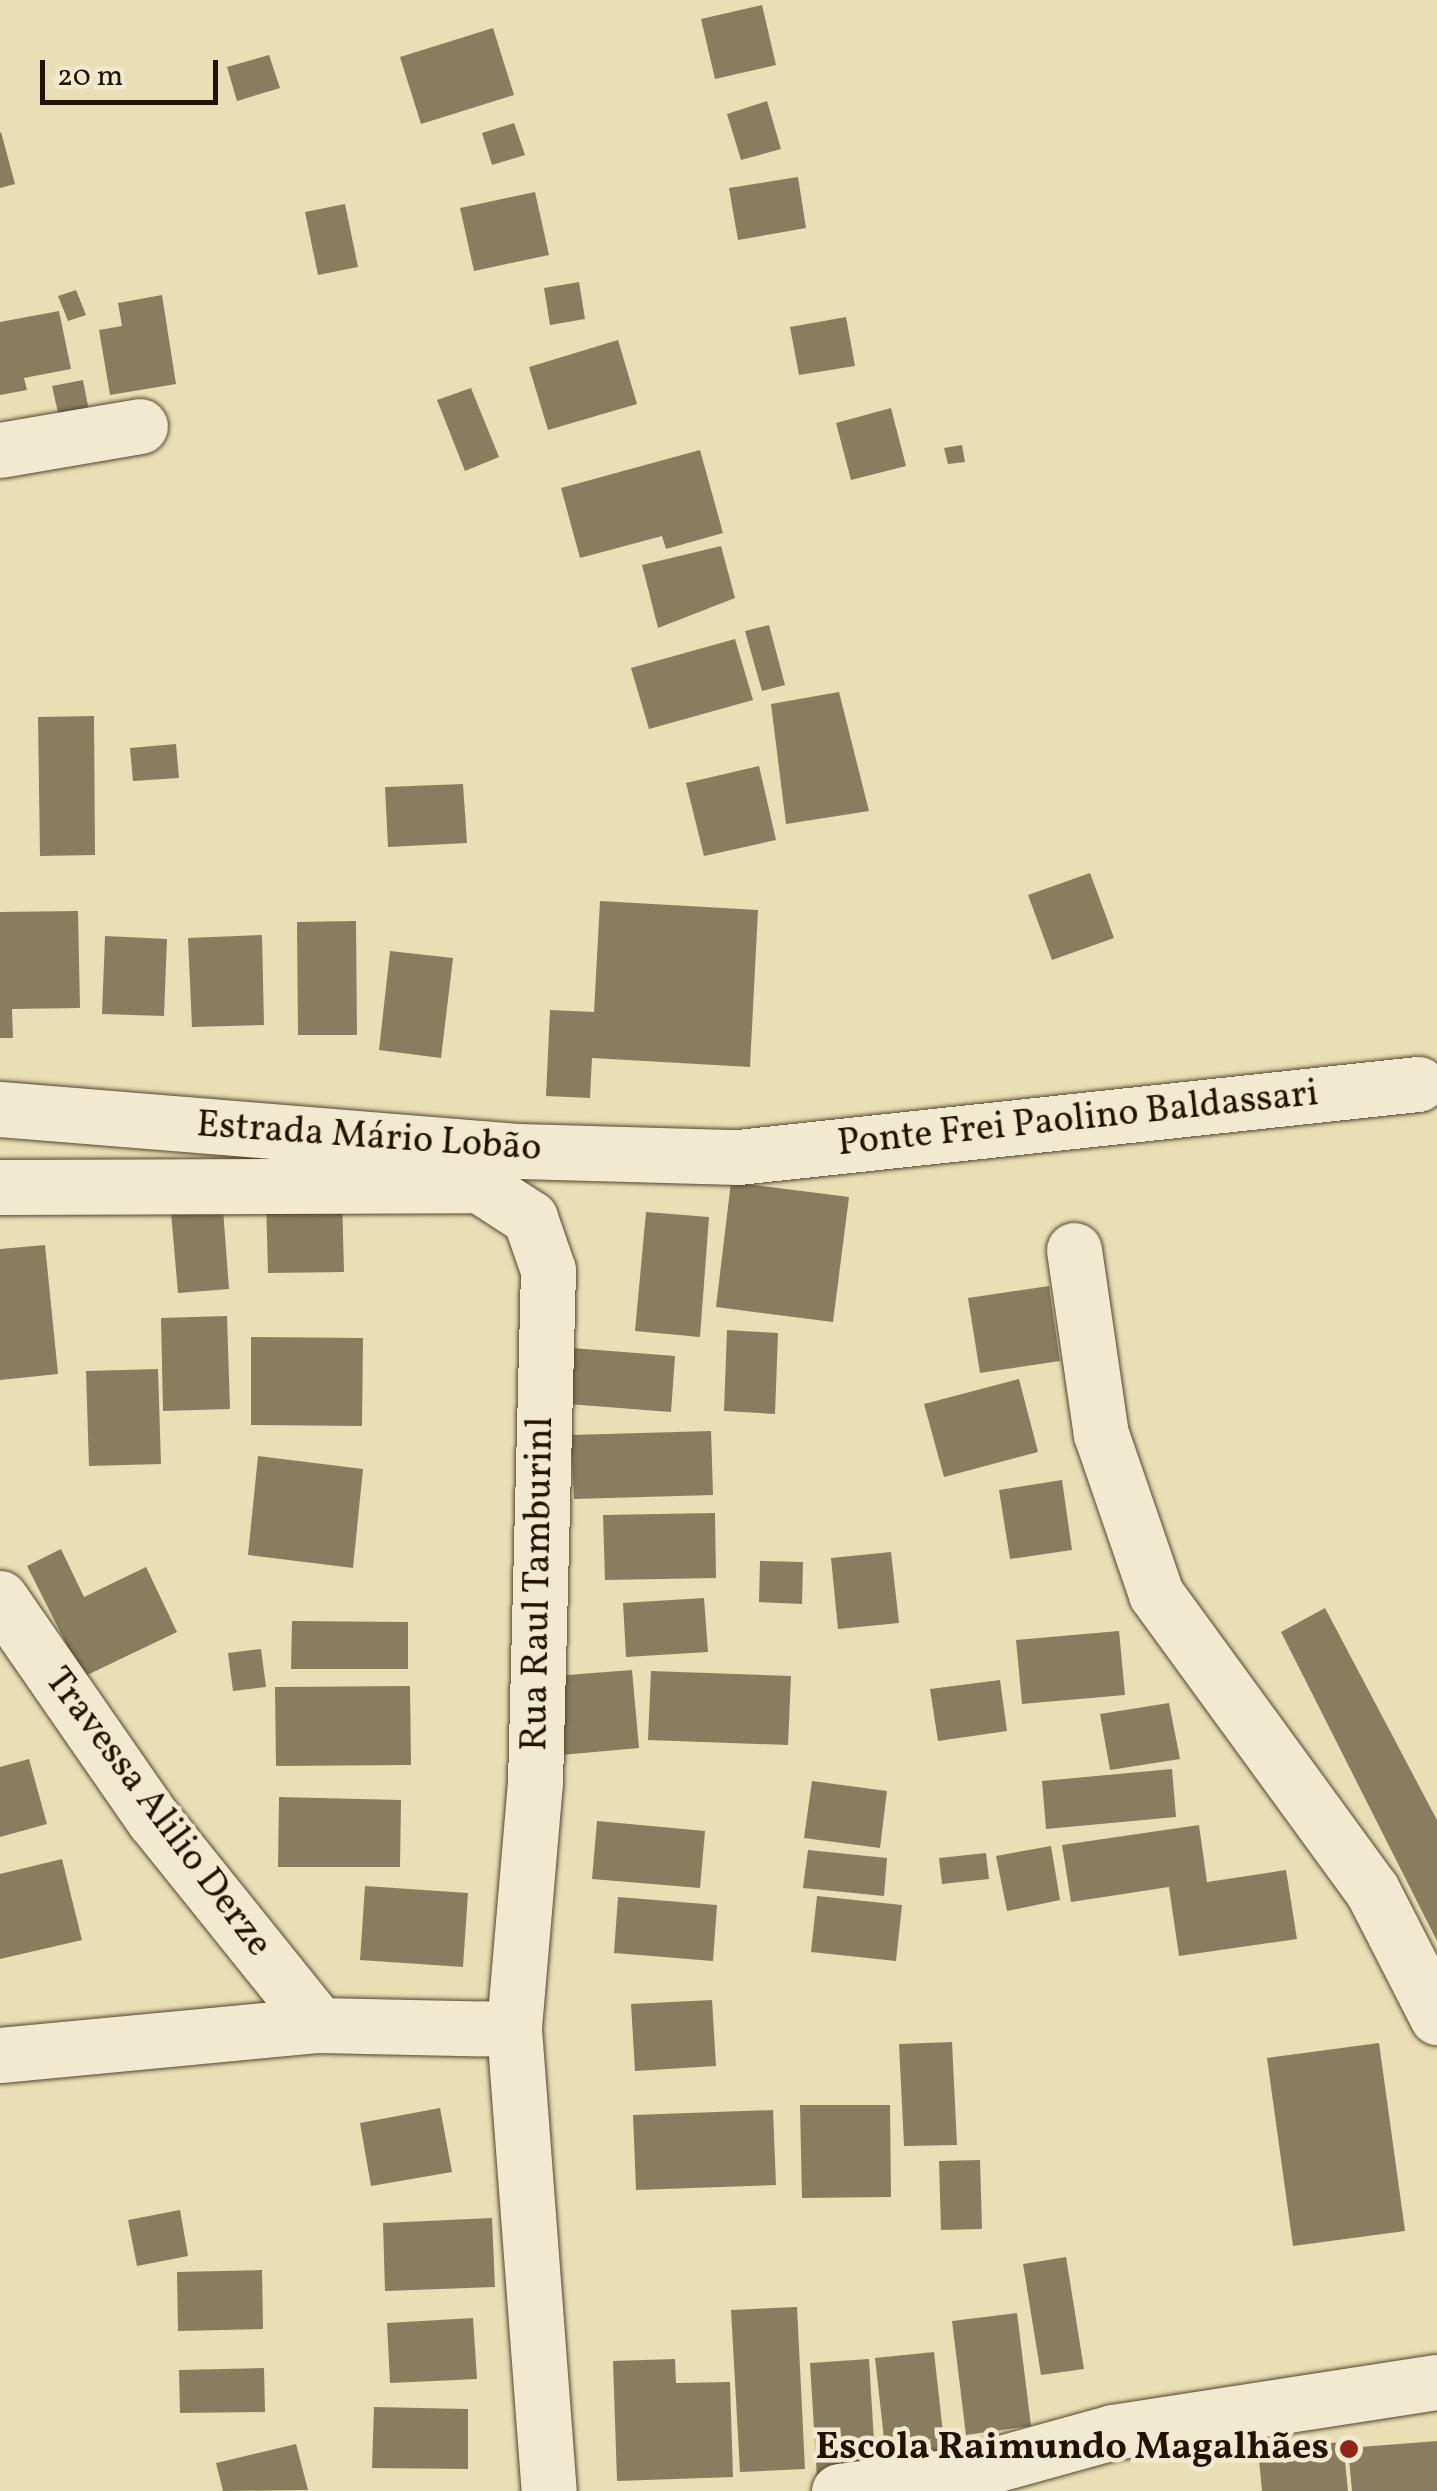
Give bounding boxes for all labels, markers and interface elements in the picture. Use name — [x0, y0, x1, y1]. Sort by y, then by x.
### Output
scale bar — [45, 40, 222, 102]
text: 20 m — [57, 56, 123, 98]
street label: Ponte Frei Paolino Baldassari — [835, 1072, 1321, 1168]
street label: Estrada Mário Lobão — [195, 1103, 543, 1173]
street label: Rua Raul Tamburinl — [513, 1416, 565, 1752]
street label: Travessa Alilio Derze — [33, 1659, 281, 1967]
place label: Escola Raimundo Magalhães — [816, 2426, 1329, 2472]
marker: Escola Raimundo Magalhães — [1338, 2438, 1360, 2460]

